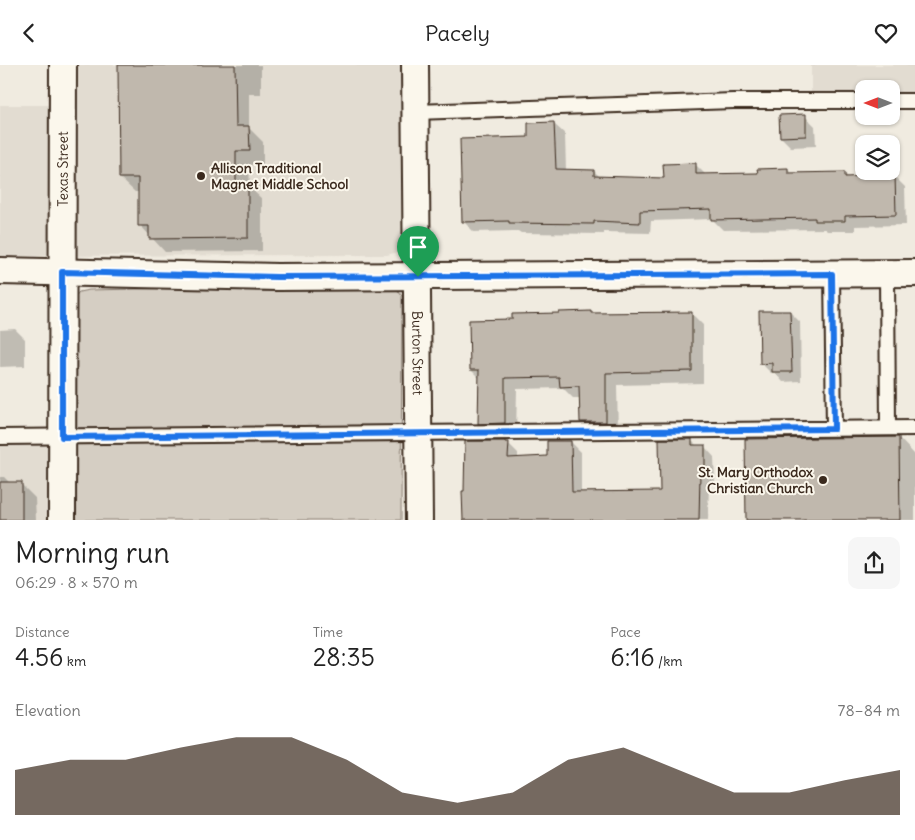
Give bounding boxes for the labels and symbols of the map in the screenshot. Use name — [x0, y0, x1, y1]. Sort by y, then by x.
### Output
north arrow — [855, 80, 900, 125]
street label: Texas Street — [54, 131, 72, 207]
place label: Allison Traditional Magnet Middle School — [211, 159, 348, 193]
marker: Allison Traditional Magnet Middle School — [195, 170, 207, 182]
pin — [397, 226, 439, 277]
street label: Burton Street — [408, 311, 427, 396]
place label: St. Mary Orthodox Christian Church — [698, 463, 813, 497]
marker: St. Mary Orthodox Christian Church — [817, 474, 829, 486]

